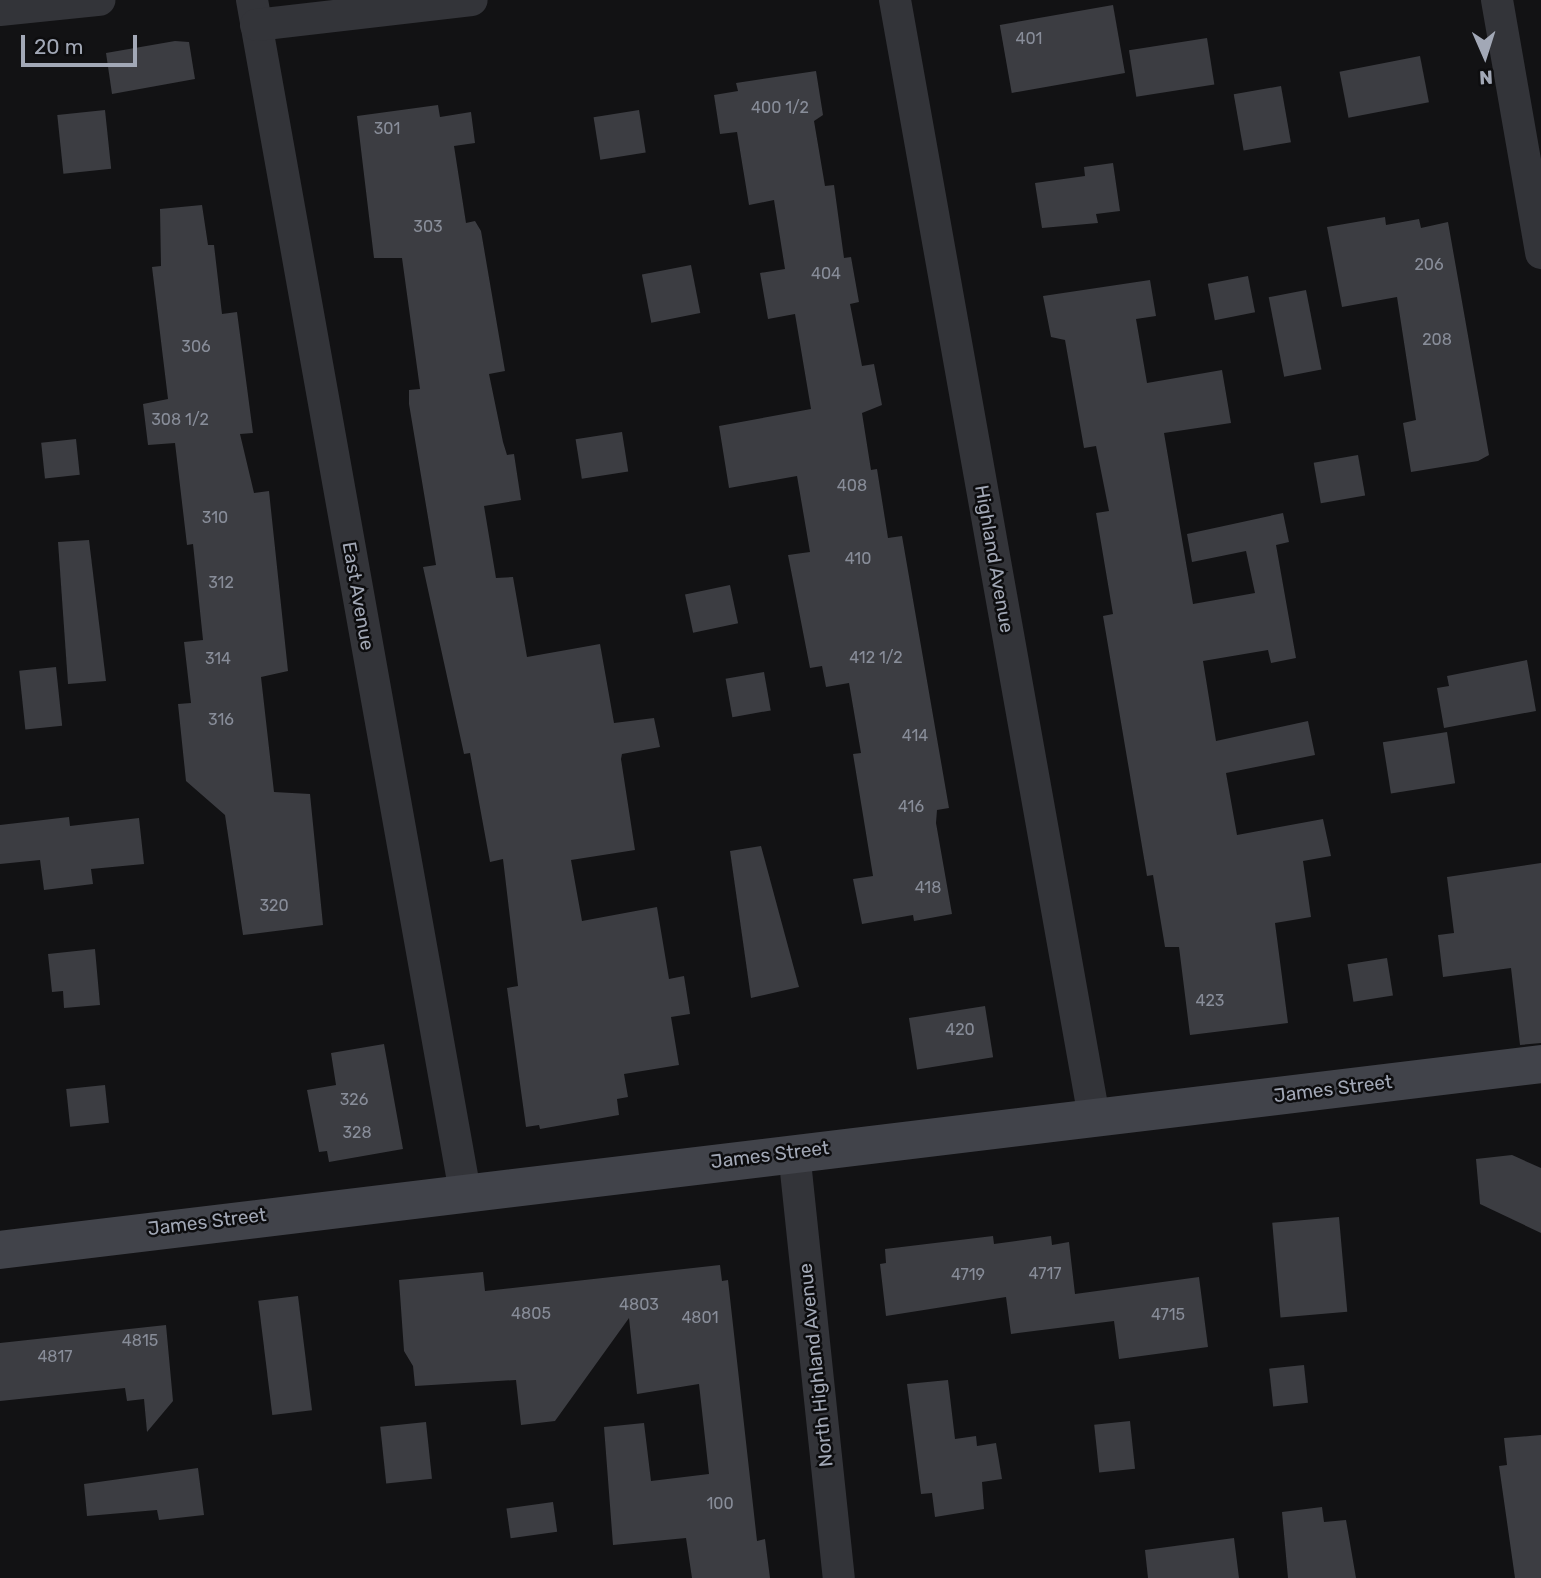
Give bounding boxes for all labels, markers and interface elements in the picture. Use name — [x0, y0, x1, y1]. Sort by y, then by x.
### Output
scale bar — [24, 21, 140, 65]
north arrow — [1450, 21, 1520, 91]
house number: 401 — [1016, 29, 1042, 49]
text: 20 m — [34, 34, 83, 59]
text: N — [1479, 66, 1494, 89]
house number: 400 1/2 — [751, 98, 809, 118]
house number: 301 — [374, 119, 400, 139]
house number: 303 — [413, 217, 443, 237]
house number: 206 — [1414, 255, 1444, 275]
house number: 404 — [811, 264, 841, 284]
house number: 208 — [1422, 330, 1452, 350]
house number: 306 — [181, 337, 211, 357]
house number: 308 1/2 — [151, 410, 209, 430]
house number: 408 — [837, 476, 867, 496]
street label: Highland Avenue — [970, 483, 1018, 635]
house number: 310 — [202, 508, 228, 528]
street label: East Avenue — [337, 540, 379, 652]
house number: 410 — [845, 549, 871, 569]
house number: 312 — [208, 573, 234, 593]
house number: 412 1/2 — [849, 648, 903, 668]
house number: 314 — [205, 649, 231, 669]
house number: 316 — [208, 710, 234, 730]
house number: 414 — [902, 726, 928, 746]
house number: 416 — [898, 797, 924, 817]
house number: 418 — [915, 878, 941, 898]
house number: 320 — [259, 896, 289, 916]
house number: 423 — [1196, 991, 1224, 1011]
house number: 420 — [945, 1020, 975, 1040]
street label: James Street — [1272, 1070, 1394, 1108]
house number: 326 — [340, 1090, 368, 1110]
house number: 328 — [342, 1123, 372, 1143]
street label: James Street — [709, 1136, 831, 1174]
street label: James Street — [146, 1203, 268, 1241]
street label: North Highland Avenue — [794, 1262, 838, 1468]
house number: 4717 — [1029, 1264, 1061, 1284]
house number: 4719 — [951, 1265, 985, 1285]
house number: 4803 — [619, 1295, 659, 1315]
house number: 4805 — [511, 1304, 551, 1324]
house number: 4715 — [1151, 1305, 1185, 1325]
house number: 4801 — [681, 1308, 719, 1328]
house number: 4815 — [122, 1331, 158, 1351]
house number: 4817 — [37, 1347, 73, 1367]
house number: 100 — [706, 1494, 734, 1514]

